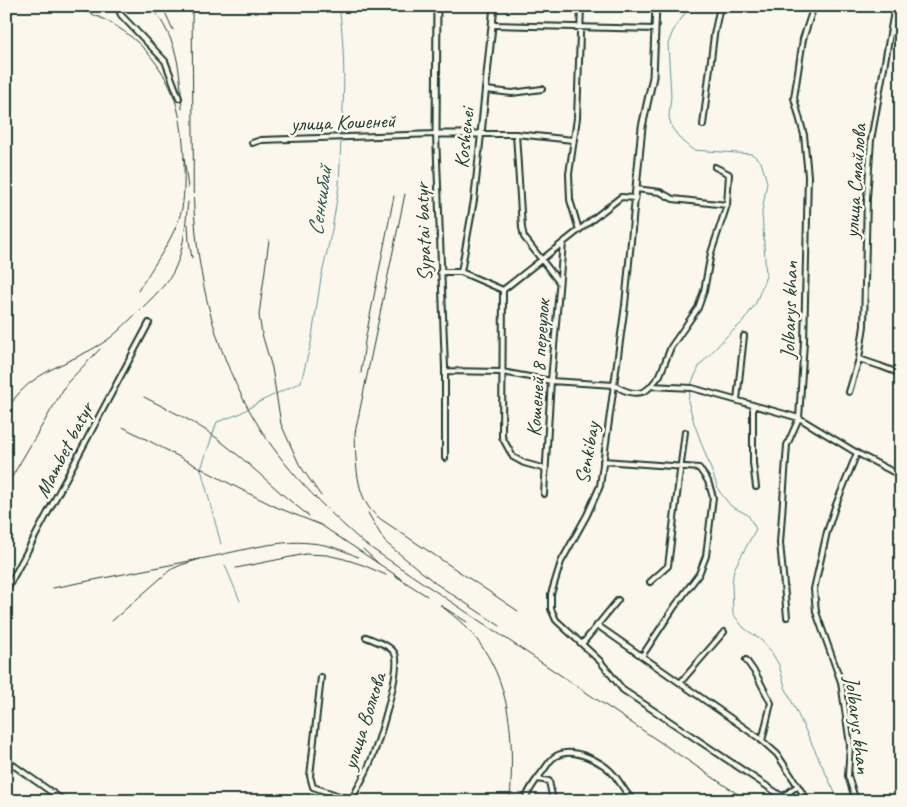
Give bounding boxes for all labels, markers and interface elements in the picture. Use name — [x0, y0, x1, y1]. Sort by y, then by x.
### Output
street label: Koshenei — [448, 103, 480, 169]
street label: улица Кошеней — [288, 107, 397, 137]
street label: улица Смайлова — [838, 122, 872, 241]
water label: Сенкибай — [301, 160, 339, 237]
street label: Sypatai batyr — [408, 180, 438, 282]
street label: Jolbarys khan — [774, 260, 804, 360]
street label: Кошеней 8 переулок — [520, 296, 556, 437]
street label: Mambet batyr — [29, 396, 100, 502]
street label: Senkibay — [569, 418, 606, 486]
street label: улица Волкова — [336, 667, 393, 775]
street label: Jolbarys khan — [839, 674, 877, 776]

